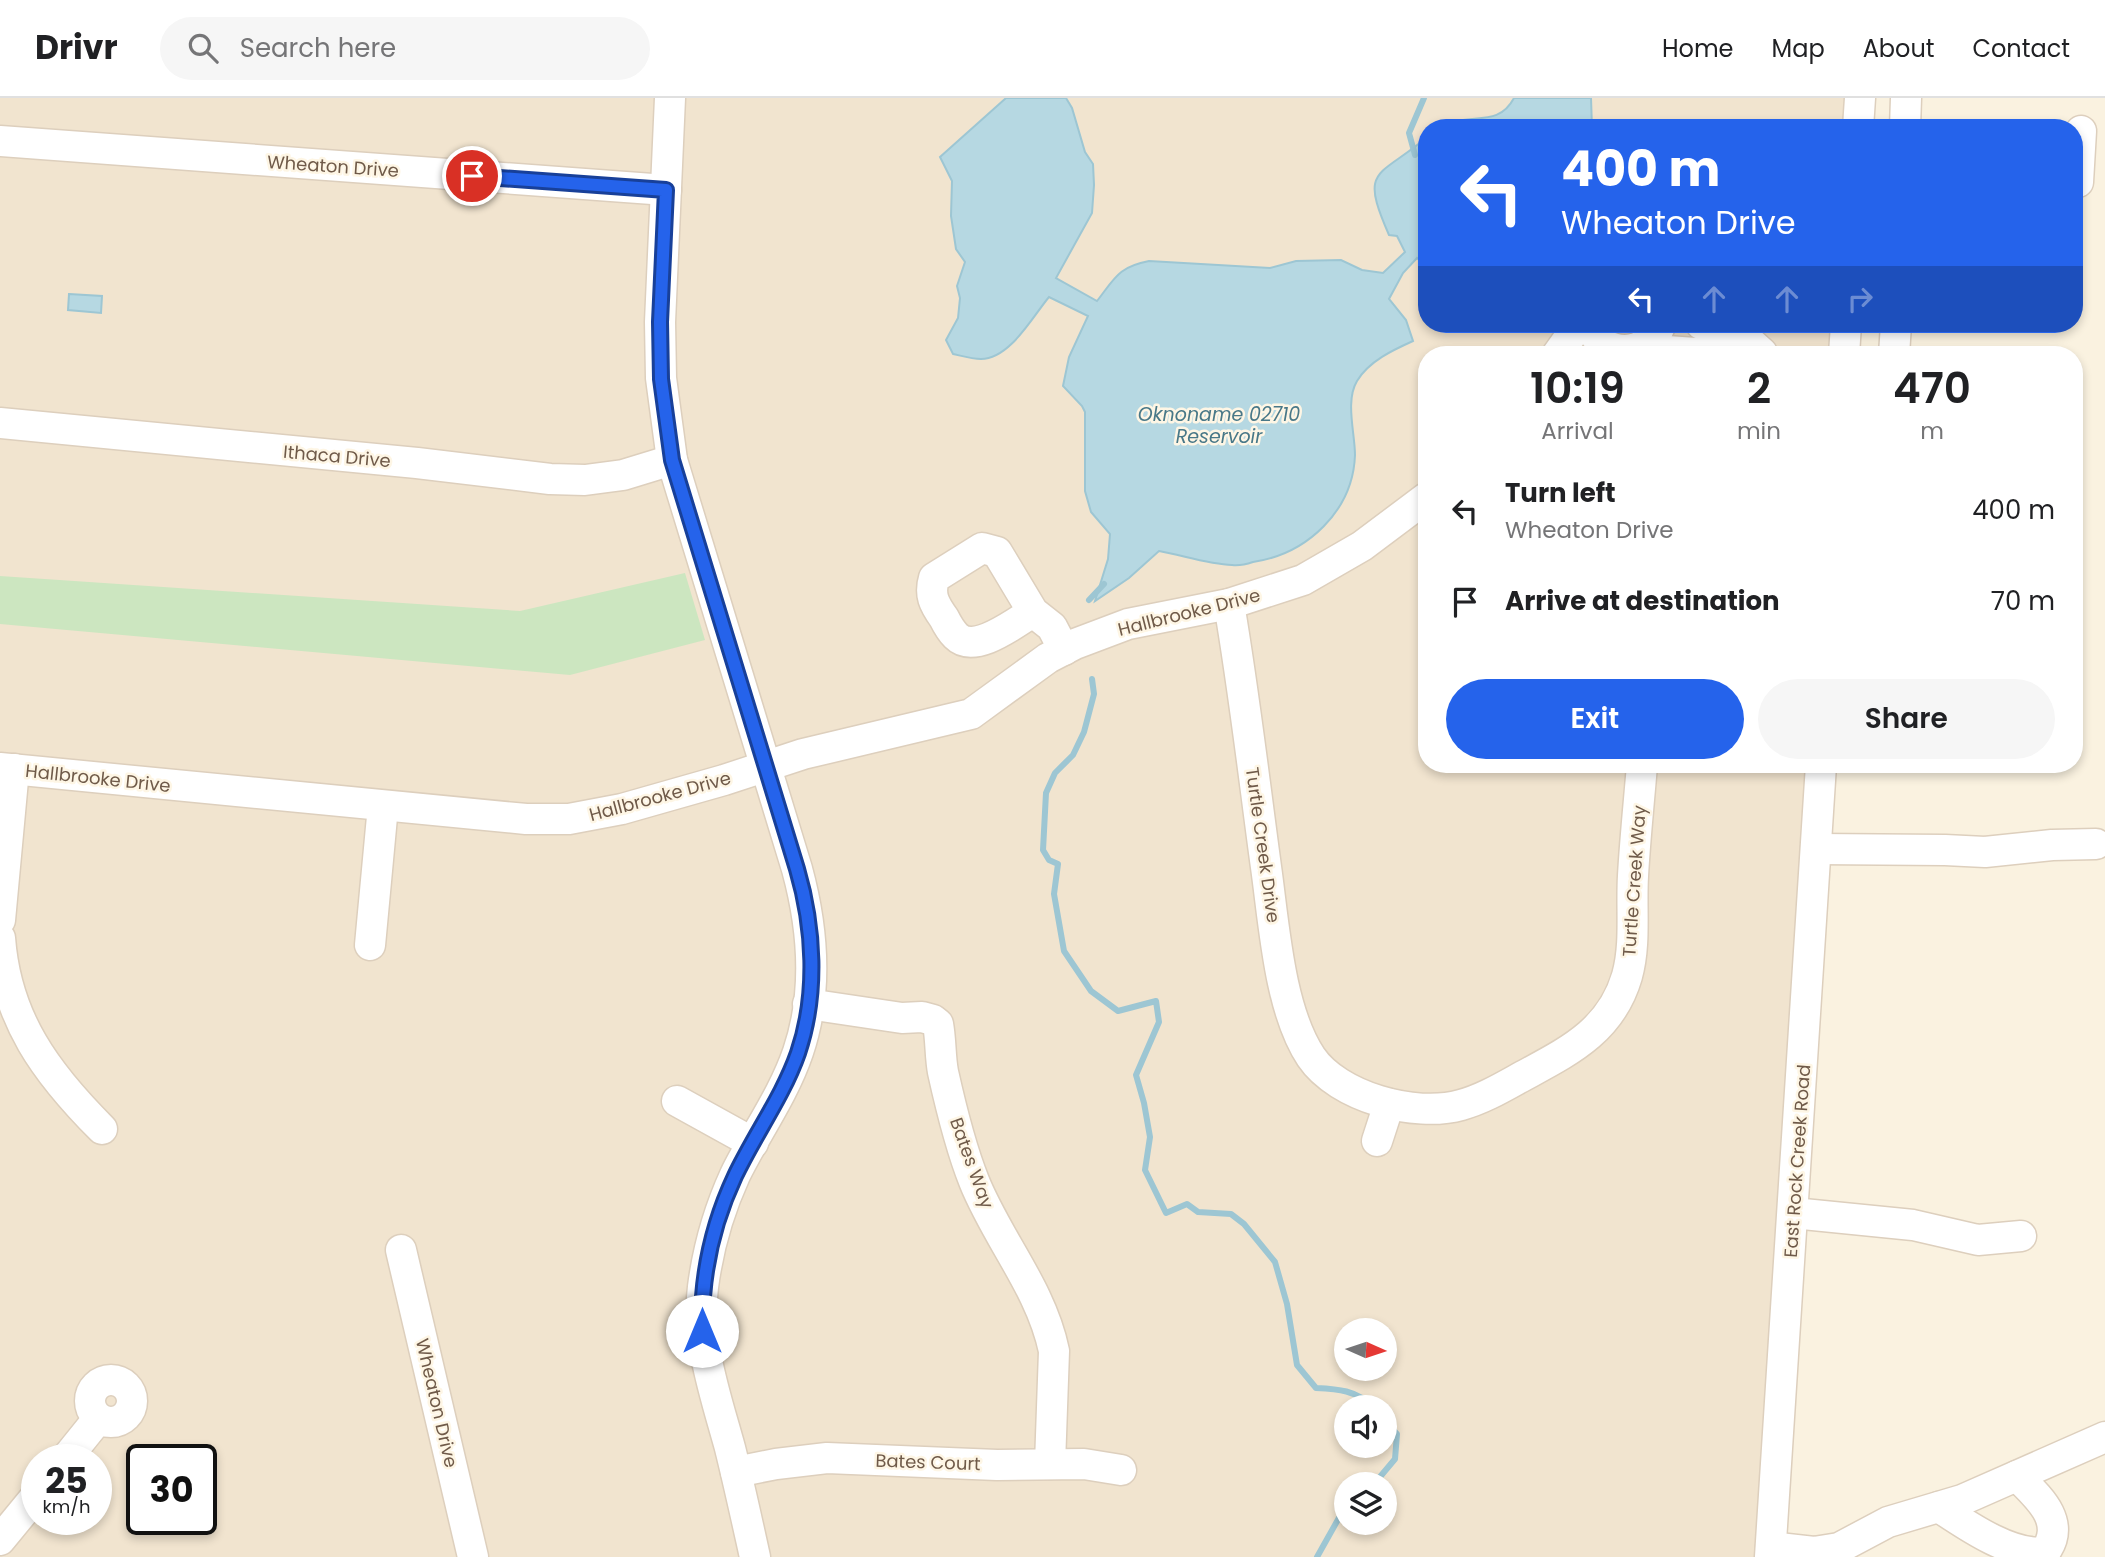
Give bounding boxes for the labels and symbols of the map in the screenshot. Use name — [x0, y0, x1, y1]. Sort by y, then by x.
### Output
pin — [442, 146, 502, 206]
street label: Wheaton Drive — [266, 149, 400, 183]
water label: Oknoname 02710 Reservoir — [1138, 401, 1300, 450]
street label: Ithaca Drive — [282, 439, 392, 473]
street label: Hallbrooke Drive — [1115, 582, 1263, 642]
street label: Hallbrooke Drive — [24, 758, 172, 798]
street label: Hallbrooke Drive — [586, 765, 734, 827]
street label: Turtle Creek Drive — [1240, 765, 1286, 925]
street label: Turtle Creek Way — [1616, 804, 1652, 958]
street label: East Rock Creek Road — [1778, 1064, 1816, 1258]
street label: Bates Way — [944, 1114, 1000, 1212]
position arrow — [665, 1294, 739, 1368]
north arrow — [1334, 1318, 1396, 1381]
street label: Wheaton Drive — [410, 1336, 464, 1470]
speed limit sign: 30 — [126, 1444, 217, 1535]
street label: Bates Court — [875, 1448, 981, 1476]

